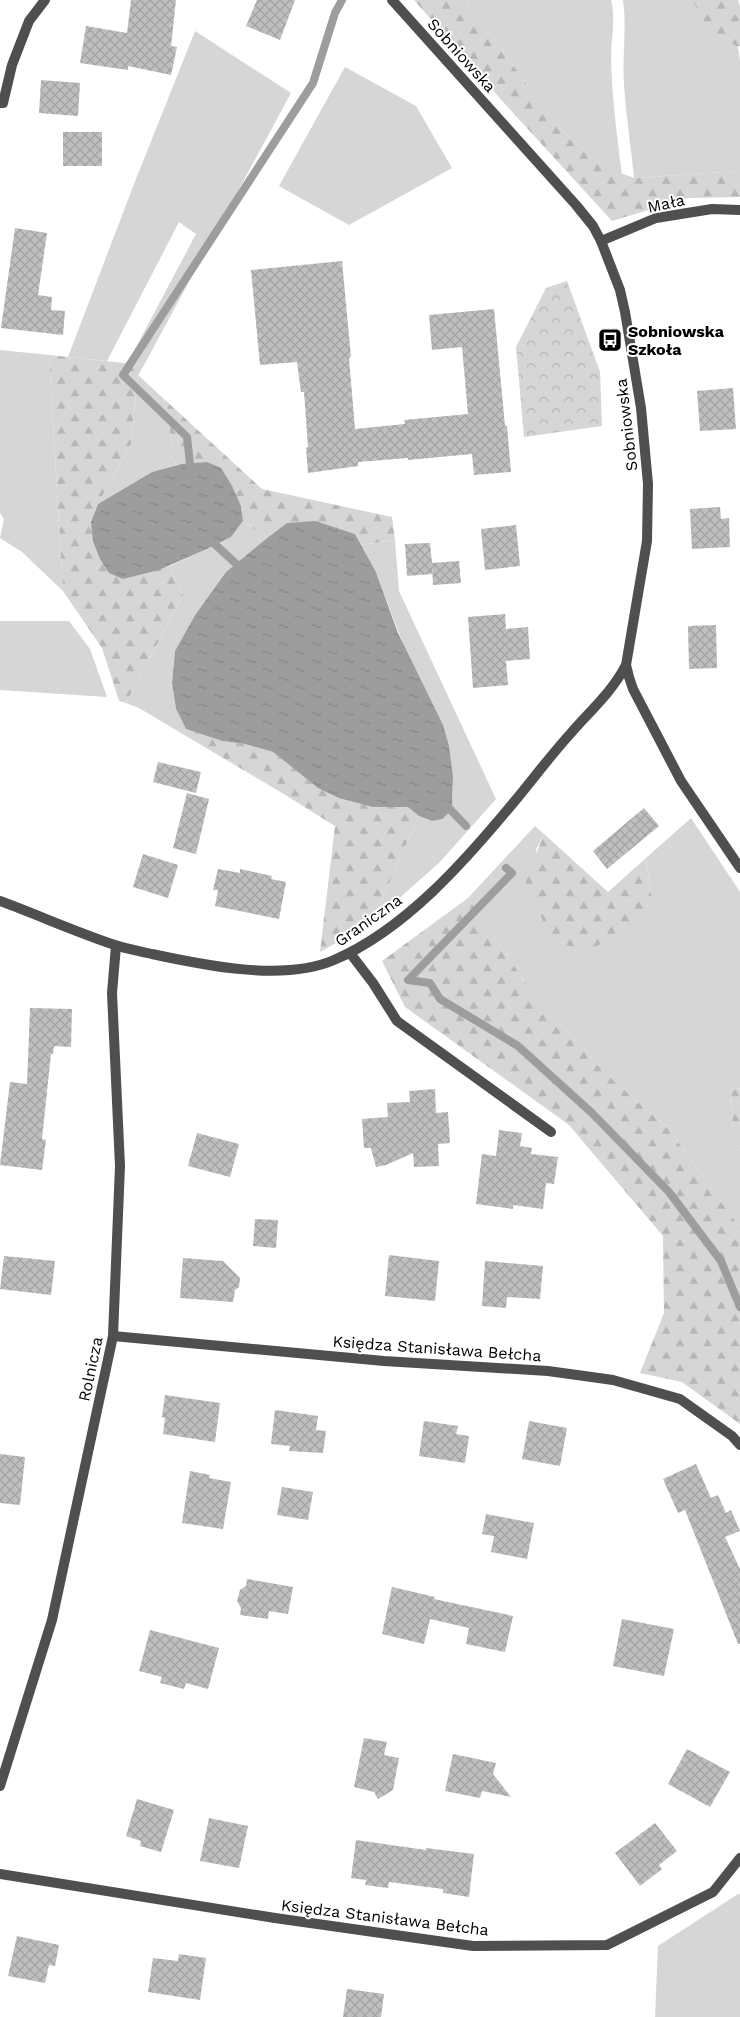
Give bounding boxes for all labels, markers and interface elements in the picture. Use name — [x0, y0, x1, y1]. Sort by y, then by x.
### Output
street label: Sobniowska — [423, 14, 500, 96]
street label: Mała — [646, 190, 686, 217]
place label: Sobniowska Szkoła — [628, 322, 725, 359]
bus stop icon: Sobniowska Szkoła — [597, 327, 623, 353]
street label: Sobniowska — [611, 378, 642, 472]
street label: Graniczna — [331, 890, 406, 950]
street label: Księdza Stanisława Bełcha — [332, 1332, 542, 1365]
street label: Rolnicza — [74, 1335, 107, 1403]
street label: Księdza Stanisława Bełcha — [280, 1895, 490, 1940]

